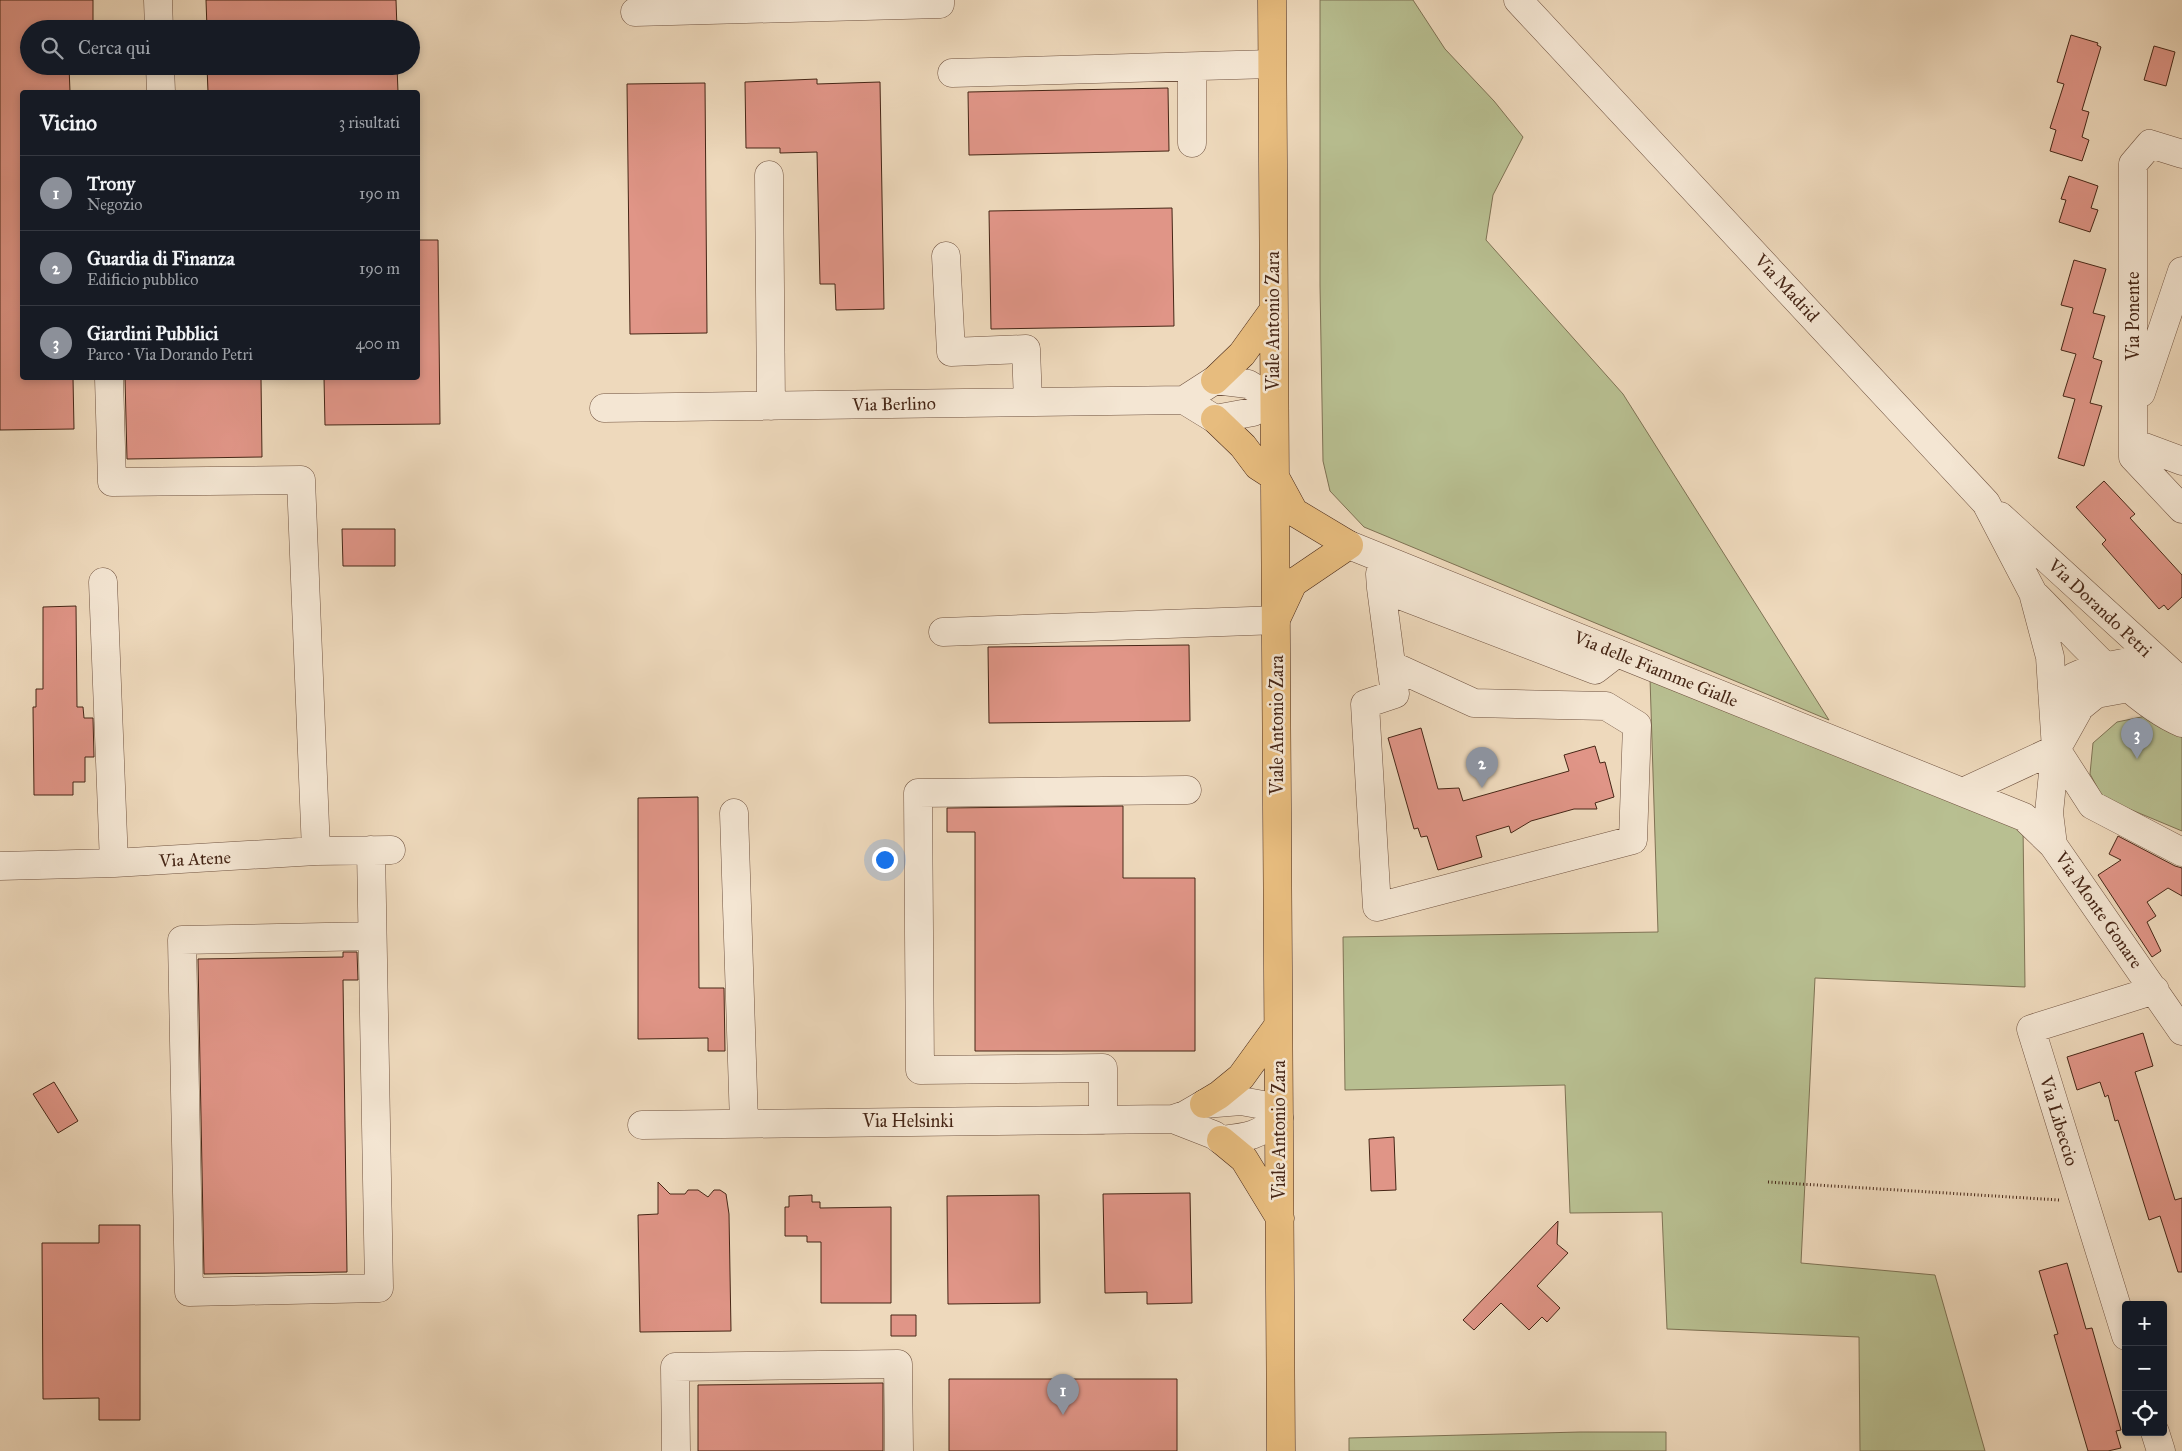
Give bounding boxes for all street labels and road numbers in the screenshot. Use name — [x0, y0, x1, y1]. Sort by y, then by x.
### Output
street label: Via Madrid — [1749, 249, 1824, 327]
street label: Viale Antonio Zara — [1262, 251, 1284, 392]
street label: Via Ponente — [2122, 272, 2144, 361]
street label: Via Berlino — [851, 392, 936, 416]
street label: Via Dorando Petri — [2043, 554, 2157, 662]
street label: Via delle Fiamme Gialle — [1570, 626, 1741, 712]
street label: Viale Antonio Zara — [1266, 655, 1288, 796]
street label: Via Atene — [157, 846, 232, 872]
street label: Via Monte Gonare — [2050, 846, 2148, 973]
street label: Viale Antonio Zara — [1268, 1060, 1290, 1201]
street label: Via Libeccio — [2035, 1073, 2083, 1168]
street label: Via Helsinki — [861, 1110, 954, 1132]

